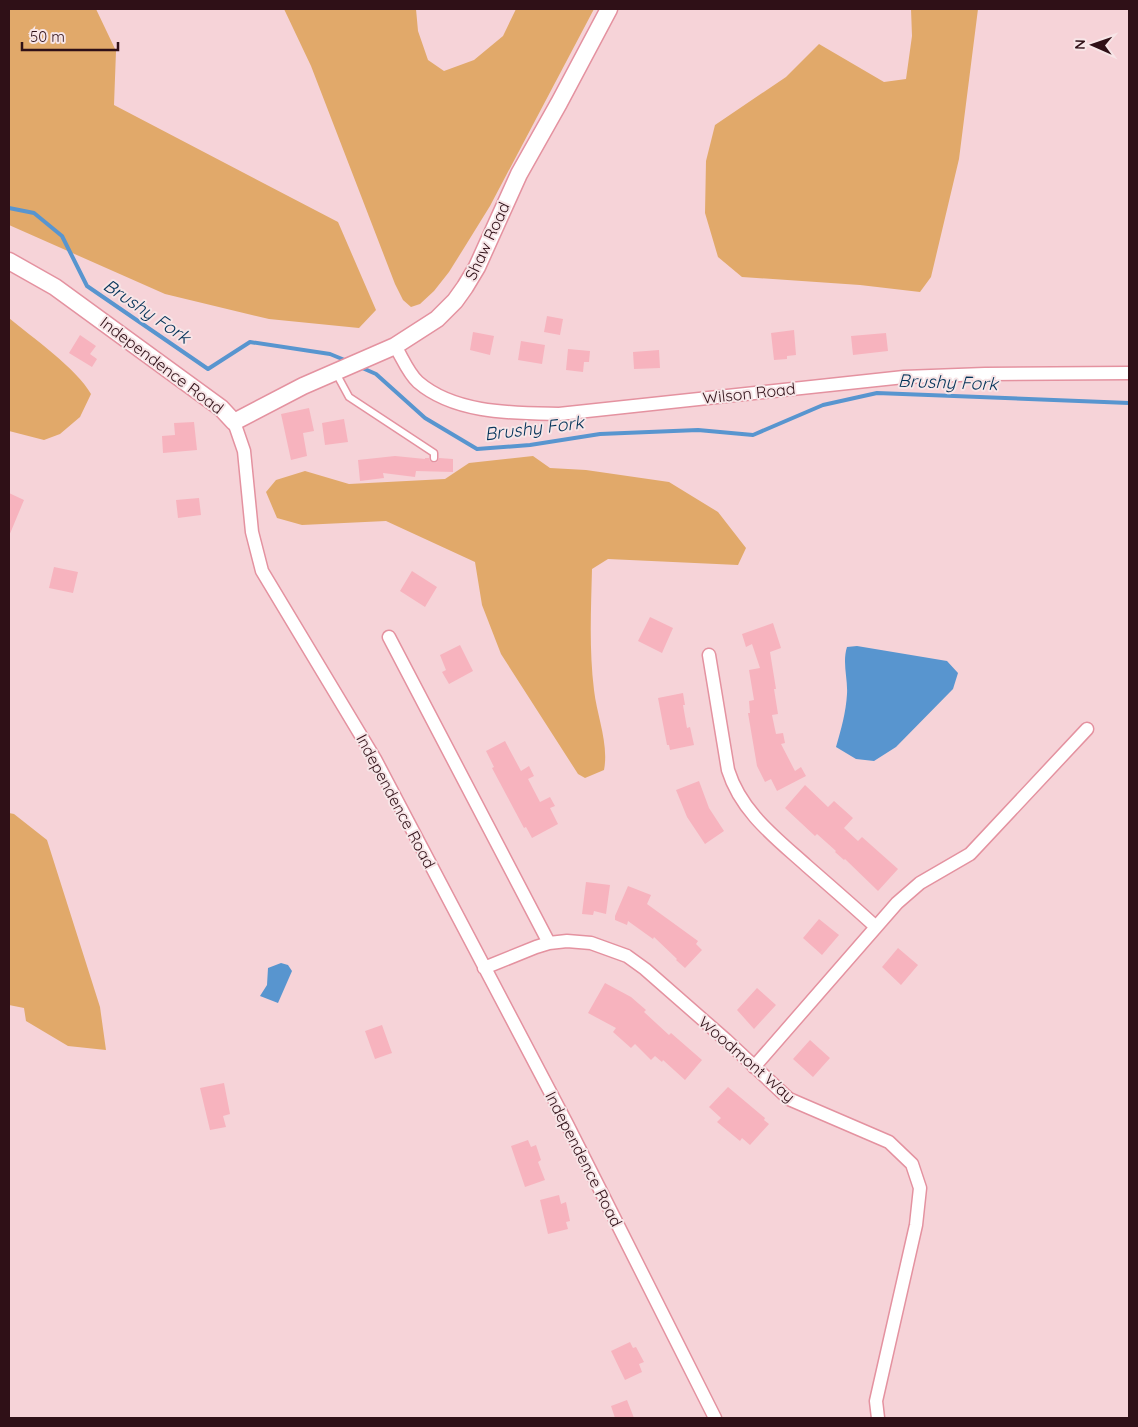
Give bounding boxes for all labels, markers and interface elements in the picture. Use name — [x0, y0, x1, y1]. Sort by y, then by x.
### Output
scale bar — [22, 20, 119, 52]
north arrow — [1068, 20, 1118, 70]
text: 50 m — [30, 27, 65, 46]
text: N — [1071, 39, 1089, 50]
street label: Shaw Road — [460, 199, 514, 283]
water label: Brushy Fork — [99, 274, 196, 349]
street label: Independence Road — [96, 312, 228, 418]
water label: Brushy Fork — [898, 369, 1000, 395]
street label: Wilson Road — [702, 378, 796, 408]
water label: Brushy Fork — [483, 410, 586, 446]
street label: Independence Road — [352, 730, 440, 872]
street label: Woodmont Way — [695, 1012, 799, 1106]
street label: Independence Road — [541, 1088, 627, 1230]

